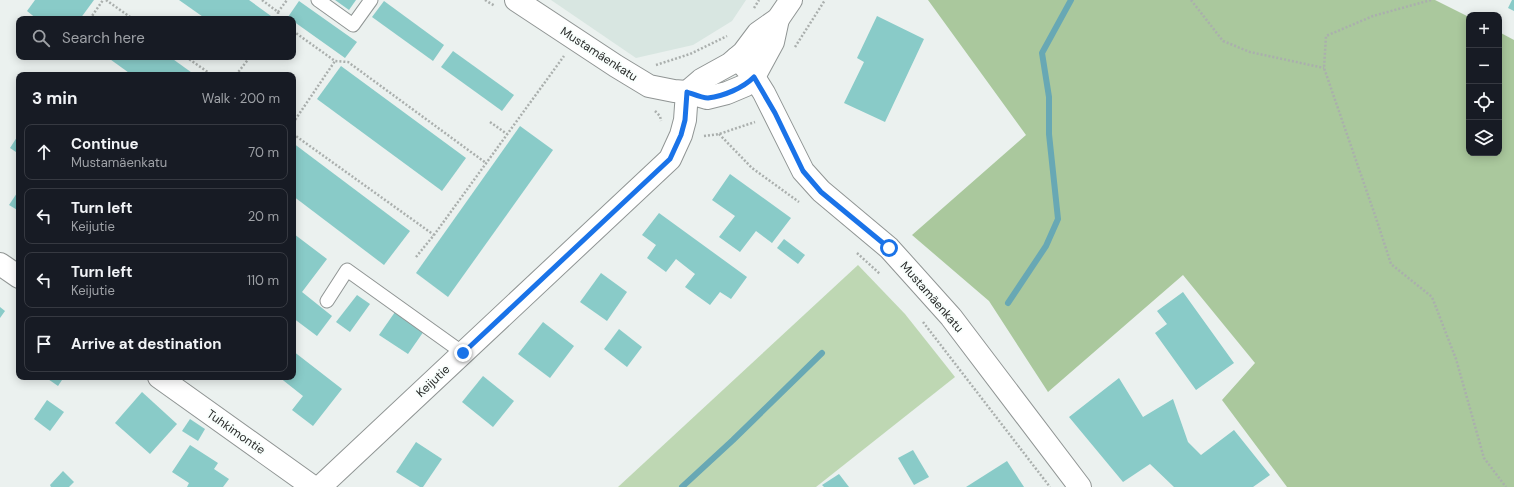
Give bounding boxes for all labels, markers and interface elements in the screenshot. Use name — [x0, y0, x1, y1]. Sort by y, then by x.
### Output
map controls — [1466, 12, 1502, 156]
button: + — [1466, 12, 1502, 48]
search box — [16, 16, 296, 60]
street label: Mustamäenkatu — [557, 23, 641, 85]
icon: search — [30, 27, 52, 49]
text: Search here — [62, 28, 145, 48]
button: − — [1466, 48, 1502, 84]
button: locate — [1466, 84, 1502, 120]
text: 3 min — [32, 87, 77, 109]
text: Walk · 200 m — [202, 90, 280, 107]
button: layers — [1466, 120, 1502, 156]
text: Continue — [71, 134, 139, 154]
icon: ahead — [33, 141, 55, 163]
text: 70 m — [248, 144, 279, 161]
text: Mustamäenkatu — [71, 154, 167, 171]
text: Turn left — [71, 198, 132, 218]
icon: left — [33, 205, 55, 227]
text: 20 m — [248, 208, 279, 225]
text: Keijutie — [71, 218, 115, 235]
route start — [880, 239, 898, 257]
street label: Mustamäenkatu — [897, 258, 967, 336]
text: Turn left — [71, 262, 132, 282]
icon: left — [33, 269, 55, 291]
text: 110 m — [247, 272, 279, 289]
text: Keijutie — [71, 282, 115, 299]
icon: arrive — [33, 333, 55, 355]
text: Arrive at destination — [71, 334, 222, 354]
route end — [454, 344, 472, 362]
street label: Keijutie — [413, 361, 453, 401]
street label: Tuhkimontie — [204, 406, 269, 458]

